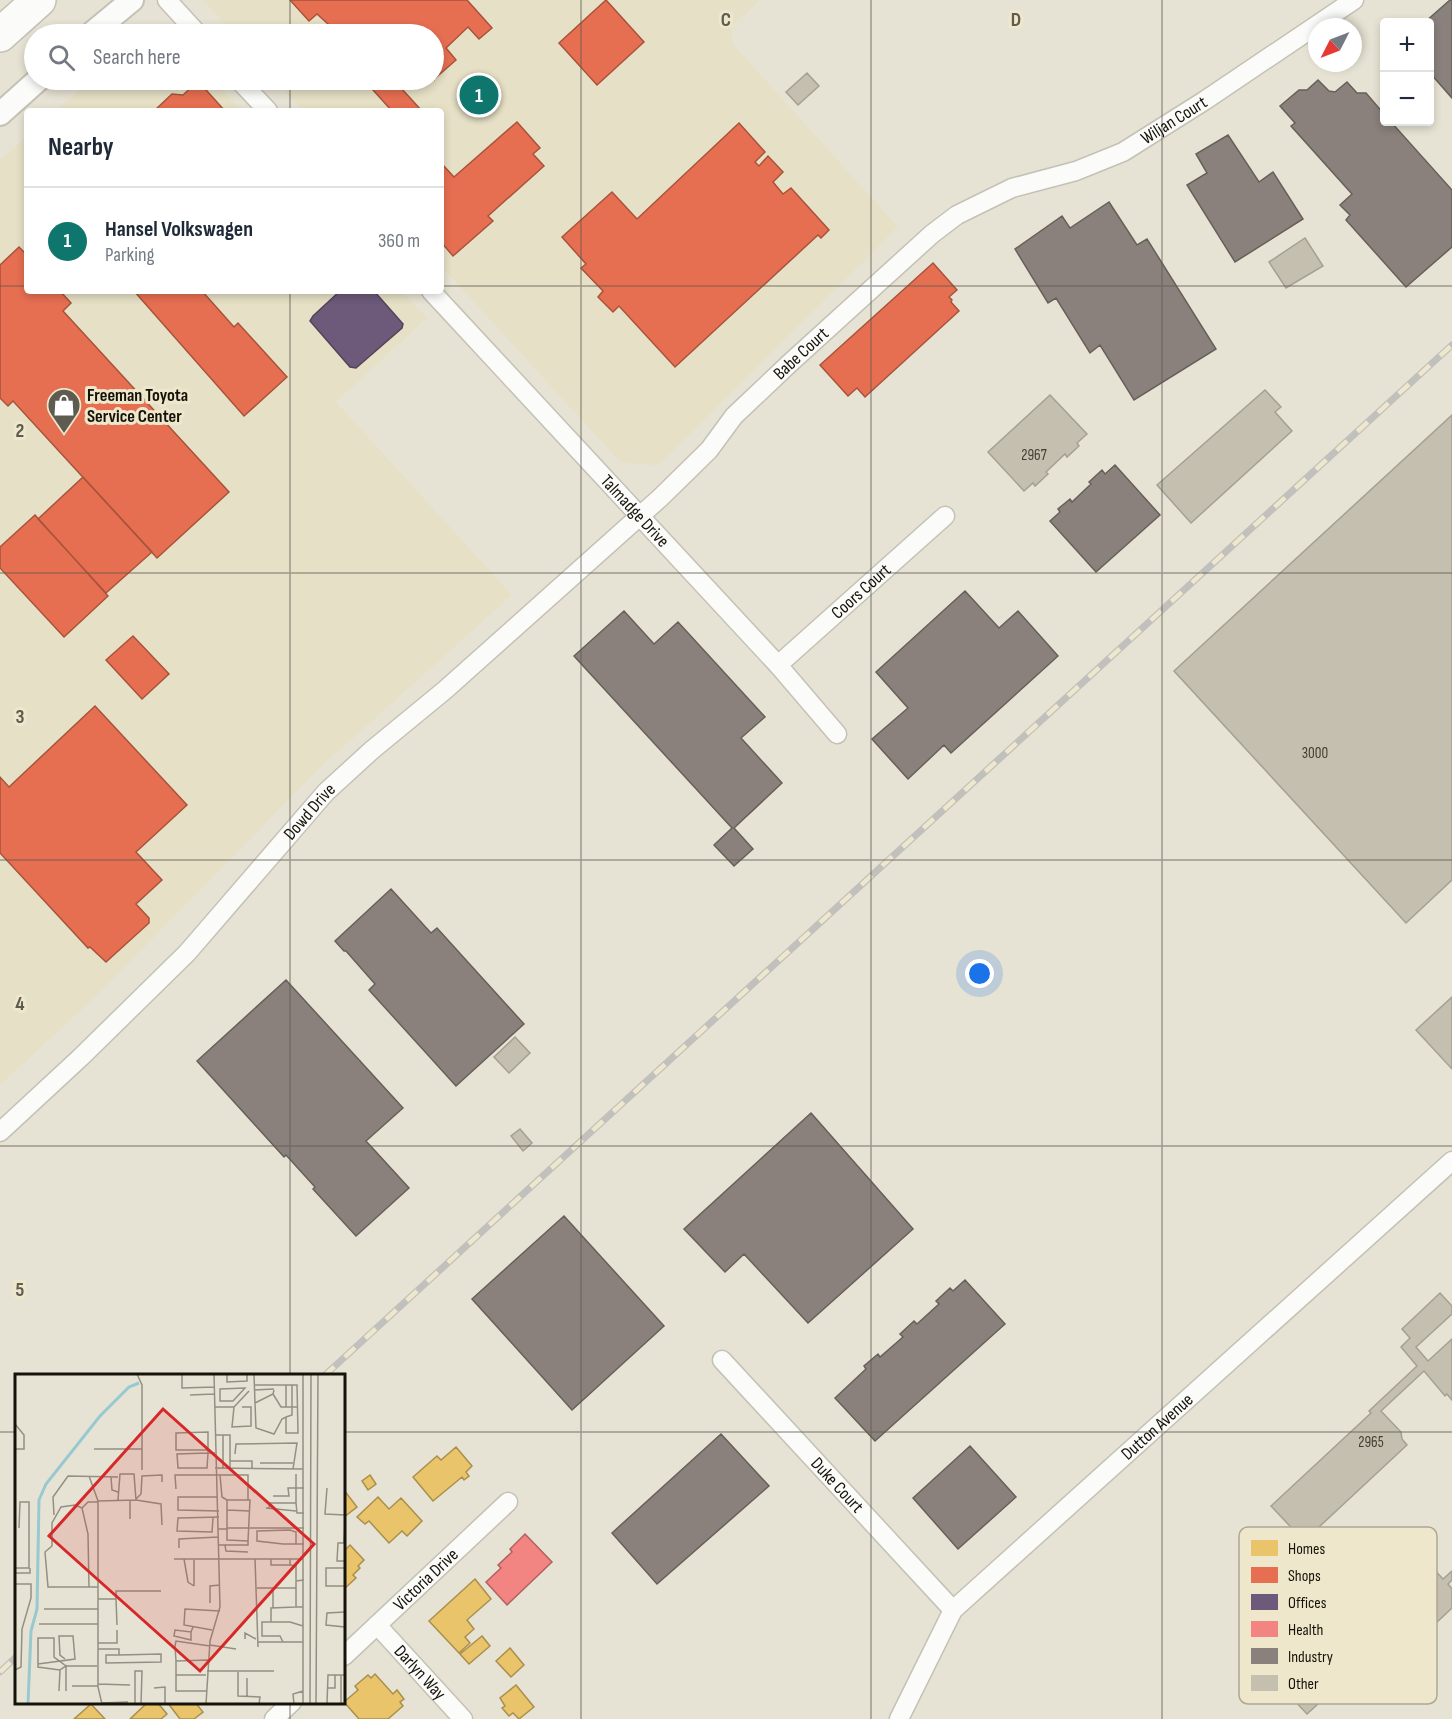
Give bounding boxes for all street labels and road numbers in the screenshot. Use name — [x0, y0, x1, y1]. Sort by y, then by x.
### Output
street label: Wiljan Court — [1137, 92, 1211, 149]
street label: Babe Court — [769, 323, 833, 384]
street label: Talmadge Drive — [596, 471, 673, 552]
street label: Coors Court — [827, 559, 895, 623]
street label: Dowd Drive — [279, 779, 340, 844]
street label: Dutton Avenue — [1117, 1389, 1198, 1465]
street label: Duke Court — [806, 1453, 868, 1518]
street label: Victoria Drive — [389, 1544, 463, 1615]
street label: Darlyn Way — [390, 1641, 450, 1704]

